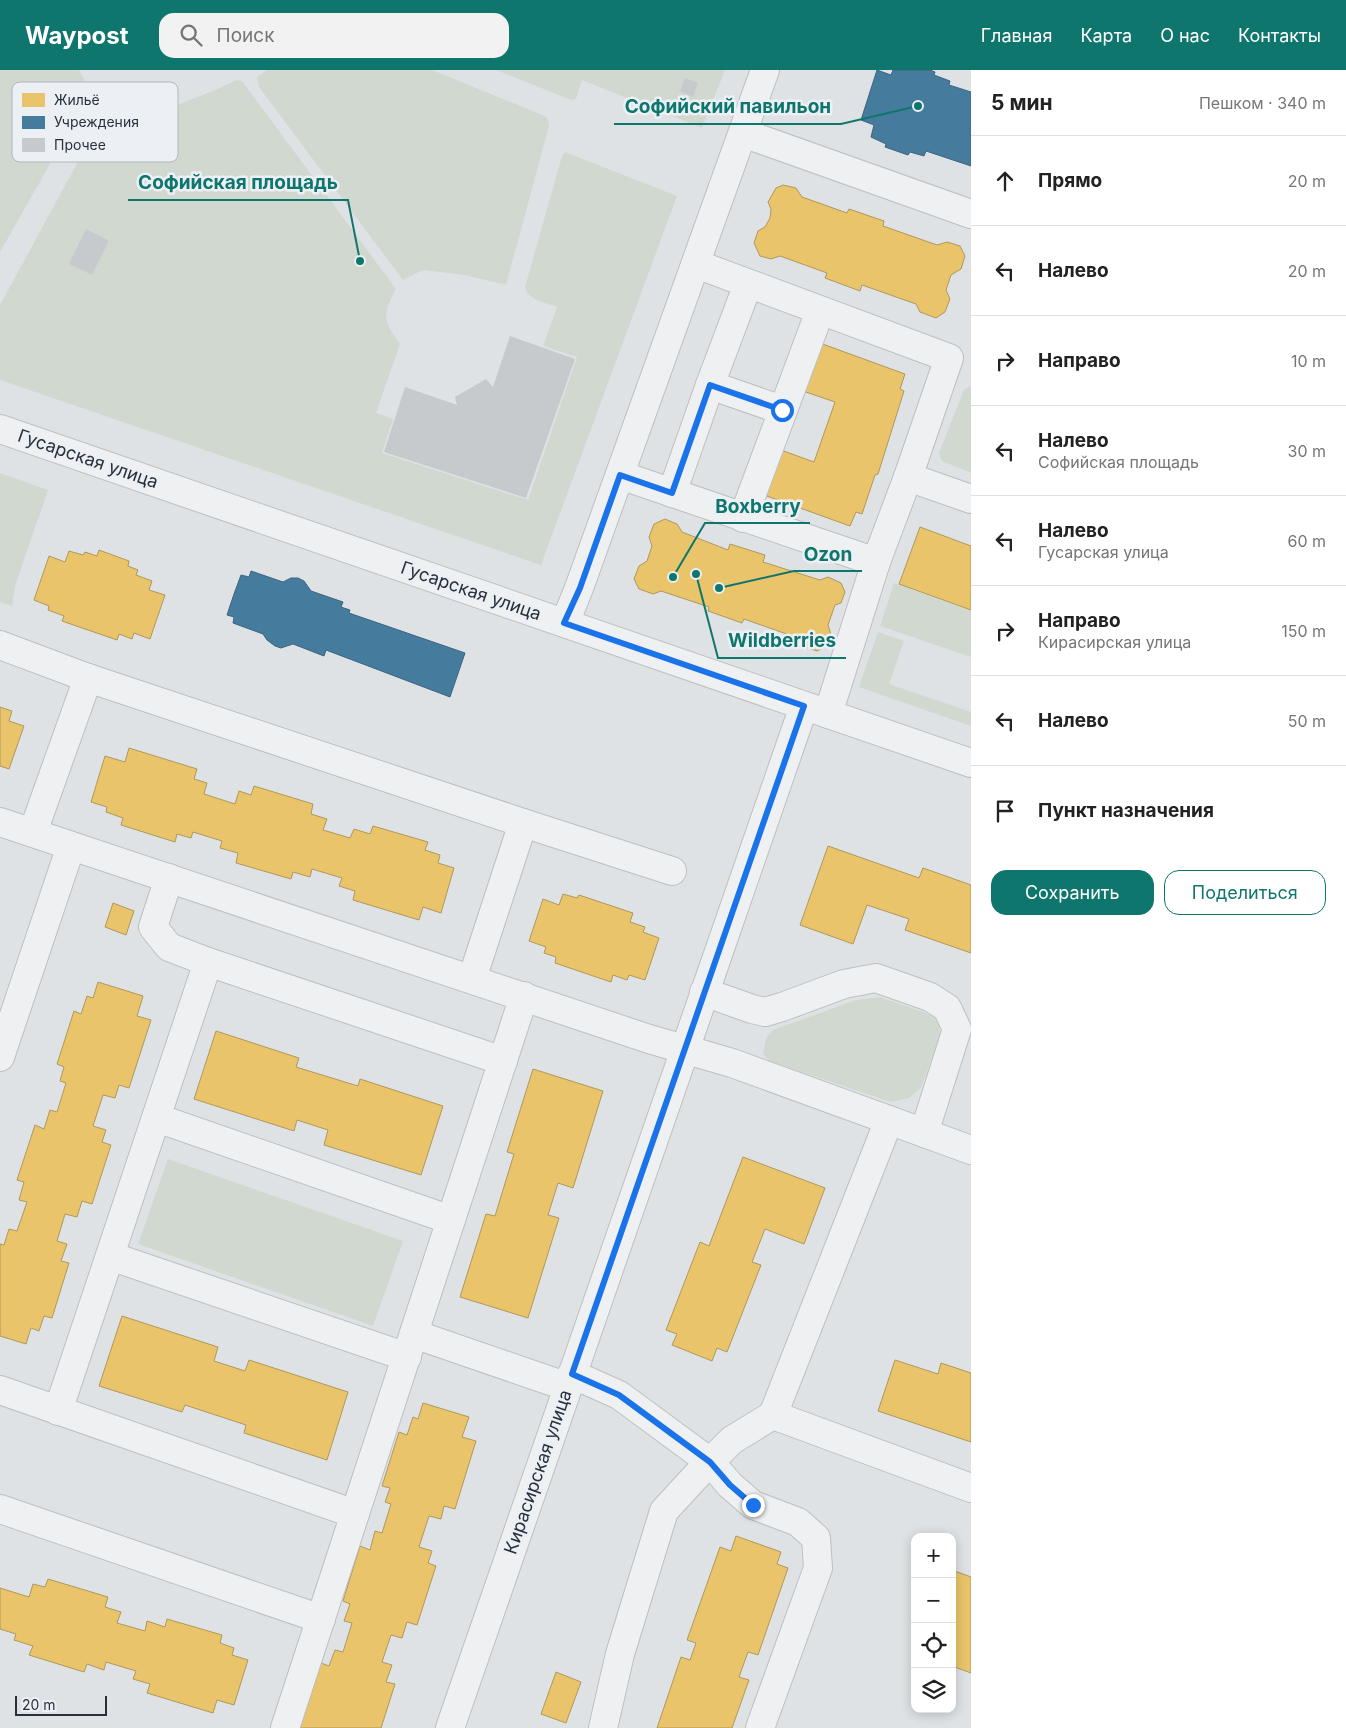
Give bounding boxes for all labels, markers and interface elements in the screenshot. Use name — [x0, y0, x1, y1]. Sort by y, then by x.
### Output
search box — [159, 13, 509, 58]
text: Waypost — [25, 21, 129, 50]
icon: search — [177, 21, 205, 49]
text: Поиск — [217, 24, 274, 47]
text: Главная — [981, 25, 1052, 46]
text: Карта — [1080, 25, 1132, 46]
text: О нас — [1160, 25, 1210, 46]
text: Контакты — [1238, 25, 1321, 46]
legend — [12, 82, 178, 162]
callout: Софийский павильон — [614, 90, 841, 124]
text: 5 мин — [991, 90, 1053, 115]
text: Жильё — [54, 91, 100, 108]
text: Пешком · 340 m — [1199, 93, 1326, 113]
text: Софийский павильон — [625, 95, 831, 118]
text: Учреждения — [54, 113, 139, 130]
text: Прочее — [54, 136, 106, 153]
callout: Софийская площадь — [128, 166, 348, 200]
icon: ahead — [991, 167, 1019, 195]
text: Прямо — [1038, 169, 1102, 192]
text: Софийская площадь — [138, 171, 338, 194]
text: 20 m — [1288, 171, 1326, 191]
icon: left — [991, 257, 1019, 285]
text: Налево — [1038, 259, 1109, 282]
text: 20 m — [1288, 261, 1326, 281]
icon: right — [991, 347, 1019, 375]
text: Направо — [1038, 349, 1121, 372]
text: 10 m — [1291, 351, 1326, 371]
route start — [771, 399, 794, 422]
street label: Гусарская улица — [15, 425, 161, 492]
text: Налево — [1038, 429, 1109, 452]
icon: left — [991, 437, 1019, 465]
text: 30 m — [1288, 441, 1326, 461]
text: Софийская площадь — [1038, 452, 1199, 472]
callout: Boxberry — [705, 489, 810, 523]
text: Boxberry — [715, 495, 801, 518]
text: Налево — [1038, 519, 1109, 542]
icon: left — [991, 527, 1019, 555]
text: 60 m — [1287, 531, 1326, 551]
callout: Ozon — [794, 537, 862, 571]
text: Гусарская улица — [1038, 542, 1169, 562]
text: Ozon — [804, 543, 852, 566]
street label: Гусарская улица — [398, 557, 544, 624]
text: Направо — [1038, 609, 1121, 632]
icon: right — [991, 617, 1019, 645]
text: 150 m — [1281, 621, 1326, 641]
callout: Wildberries — [718, 624, 846, 658]
text: Wildberries — [728, 629, 836, 652]
text: Кирасирская улица — [1038, 632, 1191, 652]
icon: left — [991, 707, 1019, 735]
text: Налево — [1038, 709, 1109, 732]
text: 50 m — [1288, 711, 1326, 731]
icon: arrive — [991, 797, 1019, 825]
text: Пункт назначения — [1038, 799, 1214, 822]
button: Сохранить — [991, 870, 1154, 915]
button: Поделиться — [1164, 870, 1326, 915]
street label: Кирасирская улица — [500, 1387, 576, 1557]
route end — [742, 1494, 765, 1517]
map controls — [911, 1533, 956, 1713]
button: + — [911, 1533, 956, 1578]
button: − — [911, 1578, 956, 1623]
button: locate — [911, 1623, 956, 1668]
button: layers — [911, 1668, 956, 1713]
scale bar — [15, 1693, 108, 1716]
text: 20 m — [22, 1696, 56, 1713]

